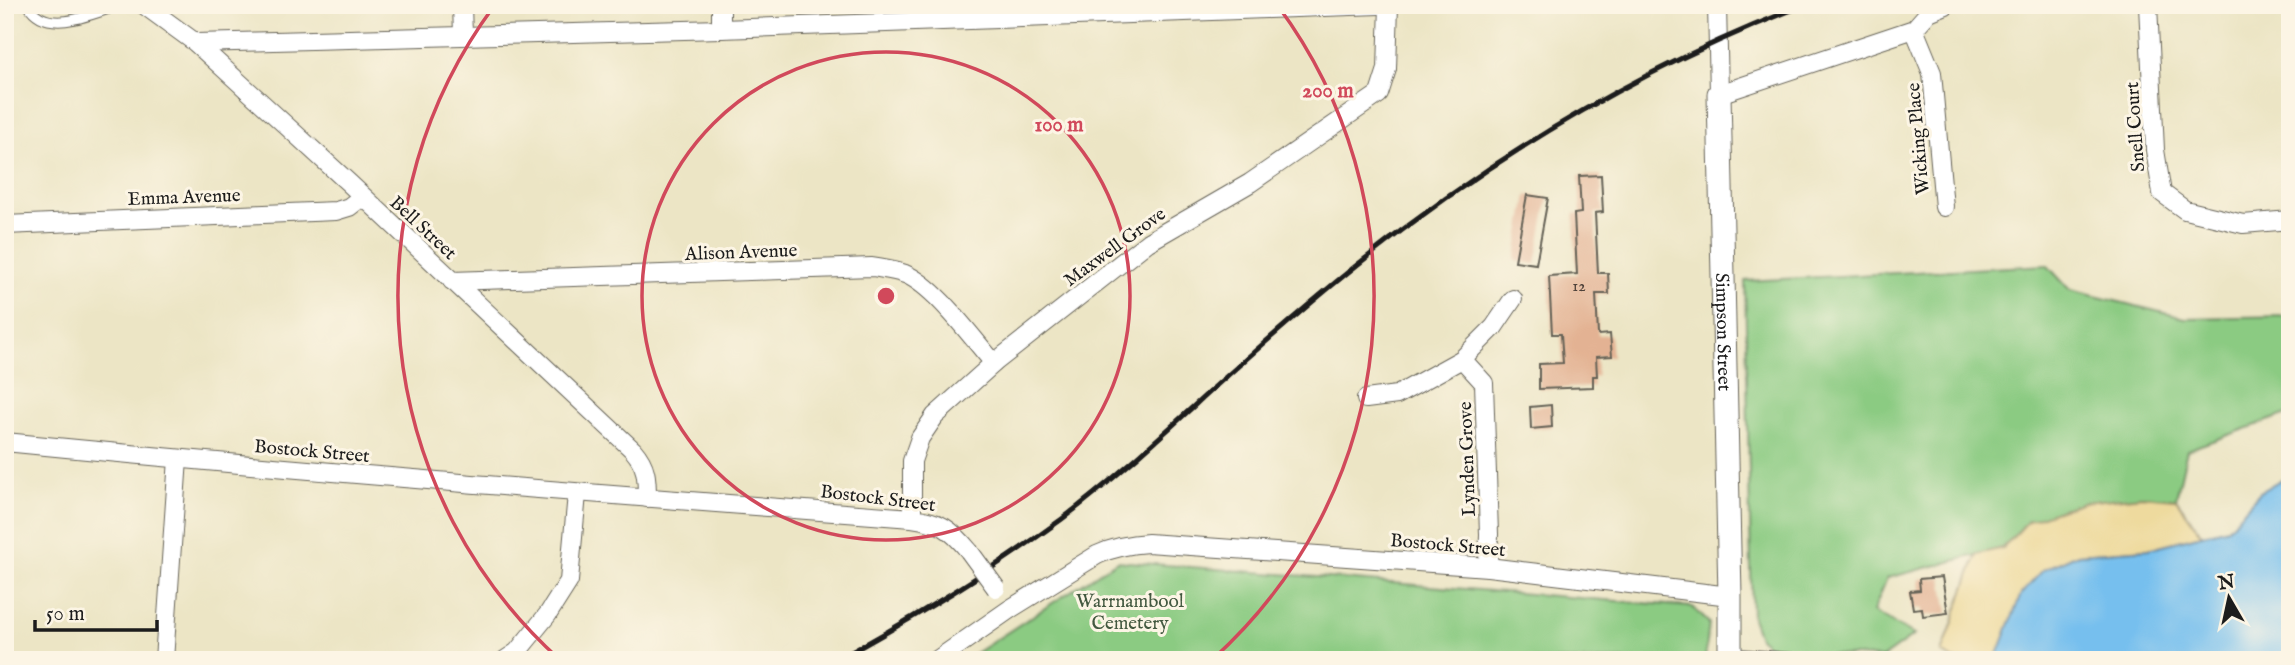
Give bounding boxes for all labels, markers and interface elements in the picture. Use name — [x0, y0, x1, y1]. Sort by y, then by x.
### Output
text: 200 m — [1302, 78, 1354, 105]
street label: Snell Court — [2121, 81, 2151, 173]
street label: Wicking Place — [1902, 82, 1936, 196]
text: 100 m — [1034, 112, 1084, 139]
street label: Emma Avenue — [127, 184, 241, 212]
street label: Bell Street — [384, 191, 462, 266]
street label: Maxwell Grove — [1059, 202, 1171, 293]
street label: Alison Avenue — [684, 239, 798, 267]
street label: Simpson Street — [1709, 273, 1736, 392]
house number: 12 — [1572, 277, 1586, 297]
centre of rings — [874, 284, 898, 308]
street label: Lynden Grove — [1454, 401, 1482, 517]
street label: Bostock Street — [253, 435, 371, 469]
street label: Bostock Street — [819, 480, 937, 518]
street label: Bostock Street — [1389, 529, 1507, 563]
north arrow — [2194, 564, 2264, 634]
text: N — [2216, 570, 2237, 596]
scale bar — [35, 588, 158, 632]
park label: Warrnambool Cemetery — [1076, 590, 1185, 636]
text: 50 m — [46, 601, 85, 628]

